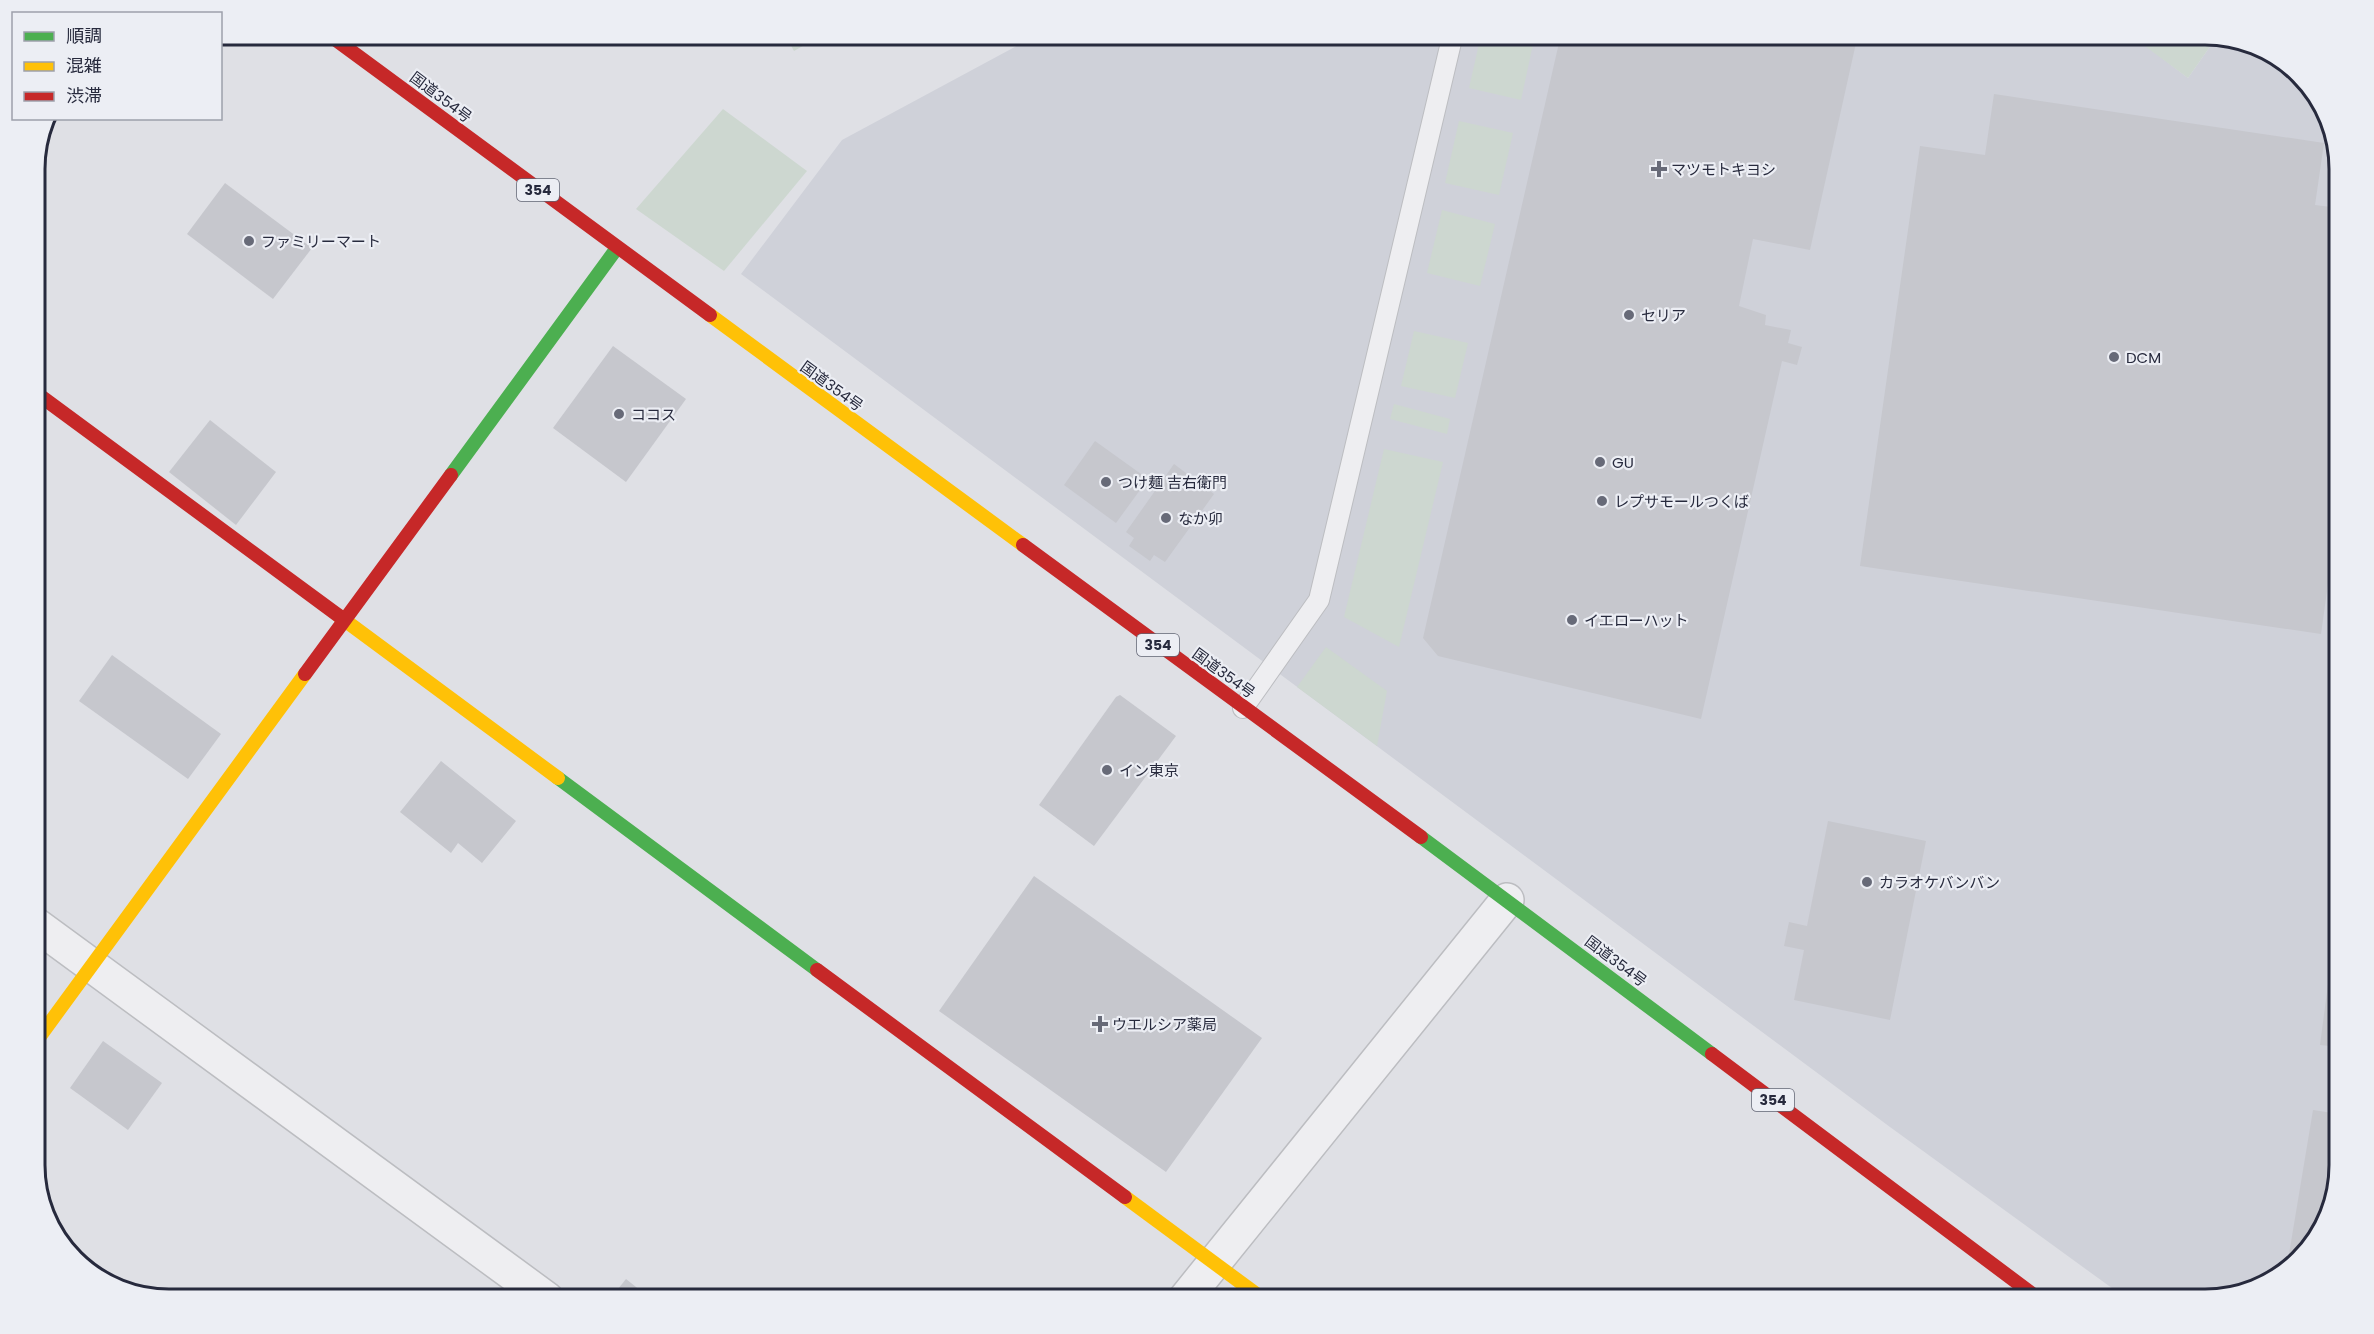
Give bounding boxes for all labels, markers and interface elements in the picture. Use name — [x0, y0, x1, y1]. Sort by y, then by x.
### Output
legend — [12, 12, 222, 120]
text: 順調 — [66, 23, 102, 48]
text: 混雑 — [66, 53, 102, 78]
street label: 国道354号 — [406, 67, 476, 127]
text: 渋滞 — [66, 83, 102, 108]
place label: マツモトキヨシ — [1671, 159, 1776, 180]
marker: マツモトキヨシ — [1652, 162, 1666, 176]
road number: 354 — [517, 179, 559, 201]
place label: ファミリーマート — [261, 231, 381, 252]
marker: ファミリーマート — [242, 234, 256, 248]
place label: セリア — [1641, 305, 1686, 326]
marker: セリア — [1622, 308, 1636, 322]
place label: DCM — [2126, 347, 2161, 368]
marker: DCM — [2107, 350, 2121, 364]
street label: 国道354号 — [796, 356, 868, 416]
place label: ココス — [631, 404, 676, 425]
marker: ココス — [612, 407, 626, 421]
place label: GU — [1612, 452, 1634, 473]
marker: GU — [1593, 455, 1607, 469]
place label: つけ麺 吉右衛門 — [1118, 472, 1227, 493]
marker: つけ麺 吉右衛門 — [1099, 475, 1113, 489]
place label: レプサモールつくば — [1614, 491, 1749, 512]
marker: レプサモールつくば — [1595, 494, 1609, 508]
place label: なか卯 — [1178, 508, 1223, 529]
marker: なか卯 — [1159, 511, 1173, 525]
place label: イエローハット — [1584, 610, 1689, 631]
marker: イエローハット — [1565, 613, 1579, 627]
road number: 354 — [1137, 634, 1179, 656]
street label: 国道354号 — [1188, 643, 1260, 703]
place label: イン東京 — [1119, 760, 1179, 781]
marker: イン東京 — [1100, 763, 1114, 777]
place label: カラオケバンバン — [1879, 872, 2000, 893]
marker: カラオケバンバン — [1860, 875, 1874, 889]
street label: 国道354号 — [1581, 931, 1651, 991]
place label: ウエルシア薬局 — [1112, 1014, 1217, 1035]
marker: ウエルシア薬局 — [1093, 1017, 1107, 1031]
road number: 354 — [1752, 1089, 1794, 1111]

